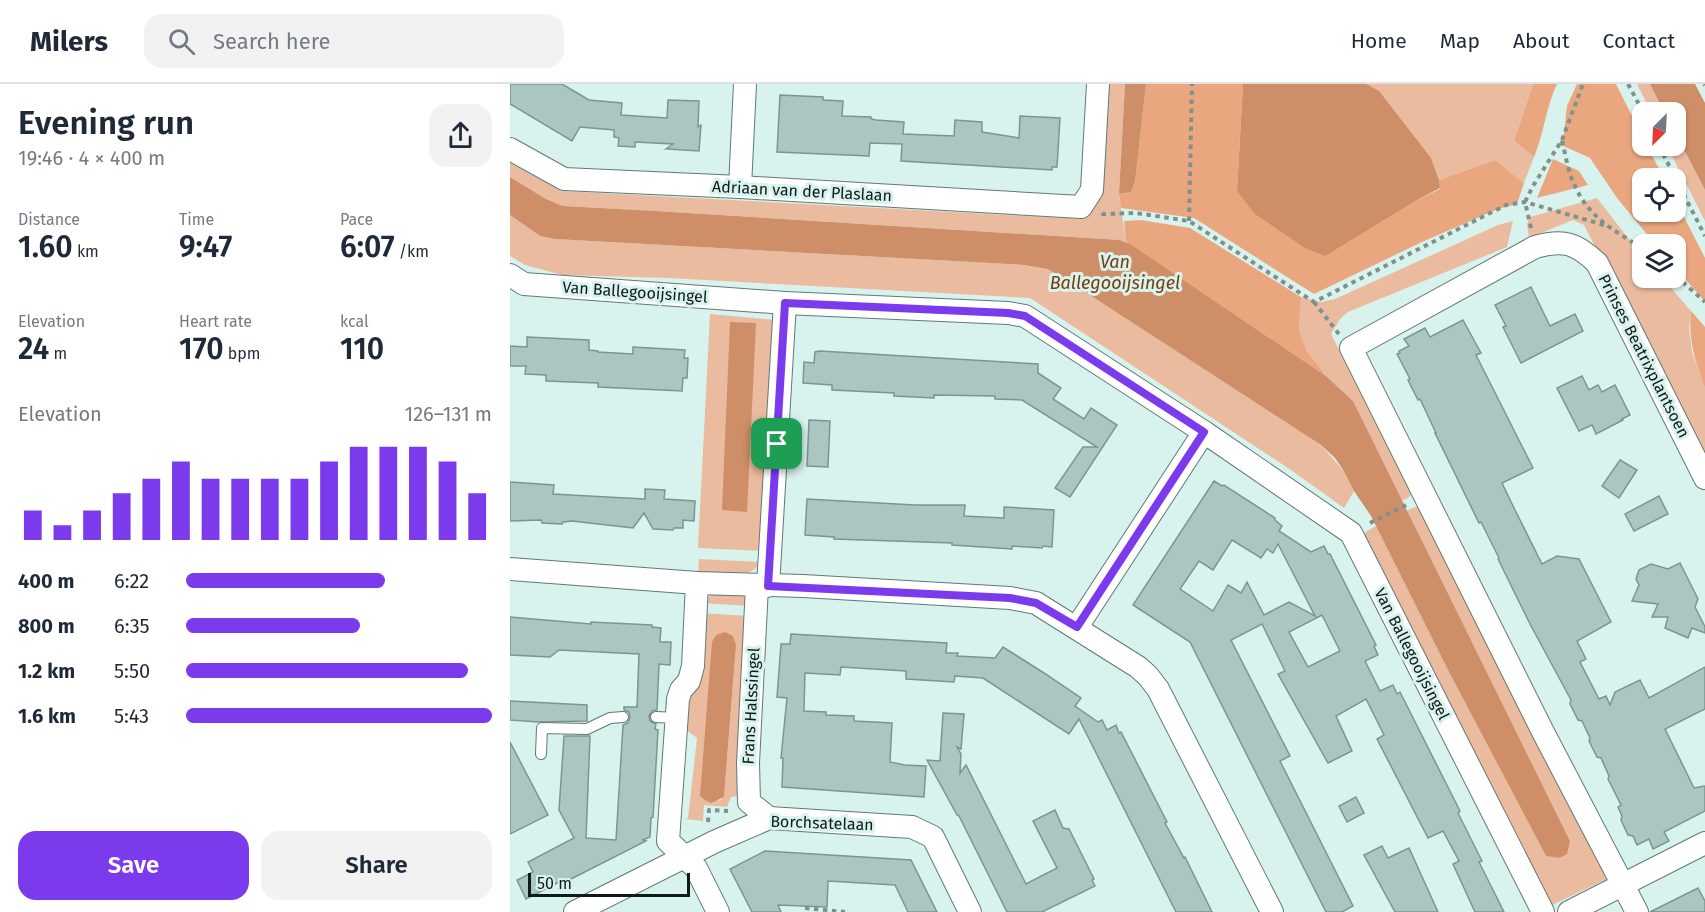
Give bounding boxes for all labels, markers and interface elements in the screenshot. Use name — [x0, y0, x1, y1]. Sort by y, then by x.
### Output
search box — [144, 14, 564, 68]
text: Milers — [30, 25, 108, 58]
icon: search — [165, 25, 198, 58]
text: Search here — [213, 28, 330, 55]
text: Home — [1351, 28, 1407, 54]
text: Map — [1440, 28, 1480, 54]
text: About — [1513, 28, 1570, 54]
text: Contact — [1603, 28, 1675, 54]
north arrow — [1632, 102, 1686, 156]
map controls — [1632, 102, 1686, 288]
text: Evening run — [18, 103, 194, 143]
button: share — [429, 104, 492, 167]
text: 19:46 · 4 × 400 m — [18, 146, 165, 170]
button: locate — [1632, 168, 1686, 222]
street label: Adriaan van der Plaslaan — [712, 177, 892, 205]
text: Distance — [18, 210, 80, 229]
text: Time — [179, 210, 214, 229]
text: Pace — [340, 210, 373, 229]
text: 1.60 — [18, 229, 73, 265]
text: 9:47 — [179, 229, 232, 265]
text: 6:07 — [340, 229, 395, 265]
button: layers — [1632, 234, 1686, 288]
text: km — [73, 242, 99, 261]
text: /km — [395, 242, 429, 261]
water label: Van Ballegooijsingel — [1050, 251, 1180, 294]
street label: Prinses Beatrixplantsoen — [1594, 271, 1694, 441]
street label: Van Ballegooijsingel — [562, 277, 709, 307]
text: Elevation — [18, 312, 85, 331]
text: Heart rate — [179, 312, 252, 331]
text: kcal — [340, 312, 369, 331]
text: 24 — [18, 331, 49, 367]
text: 170 — [179, 331, 224, 367]
text: 110 — [340, 331, 384, 367]
text: m — [49, 344, 67, 363]
text: bpm — [224, 344, 261, 363]
text: Elevation — [18, 402, 102, 426]
text: 126–131 m — [405, 402, 492, 426]
pin — [751, 418, 802, 469]
icon: arrive — [760, 427, 793, 460]
text: 400 m — [18, 569, 74, 593]
text: 6:22 — [114, 569, 149, 593]
street label: Van Ballegooijsingel — [1371, 585, 1454, 723]
text: 800 m — [18, 614, 75, 638]
text: 6:35 — [114, 614, 150, 638]
street label: Frans Halssingel — [738, 647, 764, 765]
text: 1.2 km — [18, 659, 75, 683]
text: 5:50 — [114, 659, 150, 683]
text: 1.6 km — [18, 704, 76, 728]
text: 5:43 — [114, 704, 149, 728]
street label: Borchsatelaan — [770, 812, 874, 834]
button: Save — [18, 831, 249, 900]
button: Share — [261, 831, 492, 900]
scale bar — [528, 870, 690, 898]
text: 50 m — [537, 874, 572, 893]

